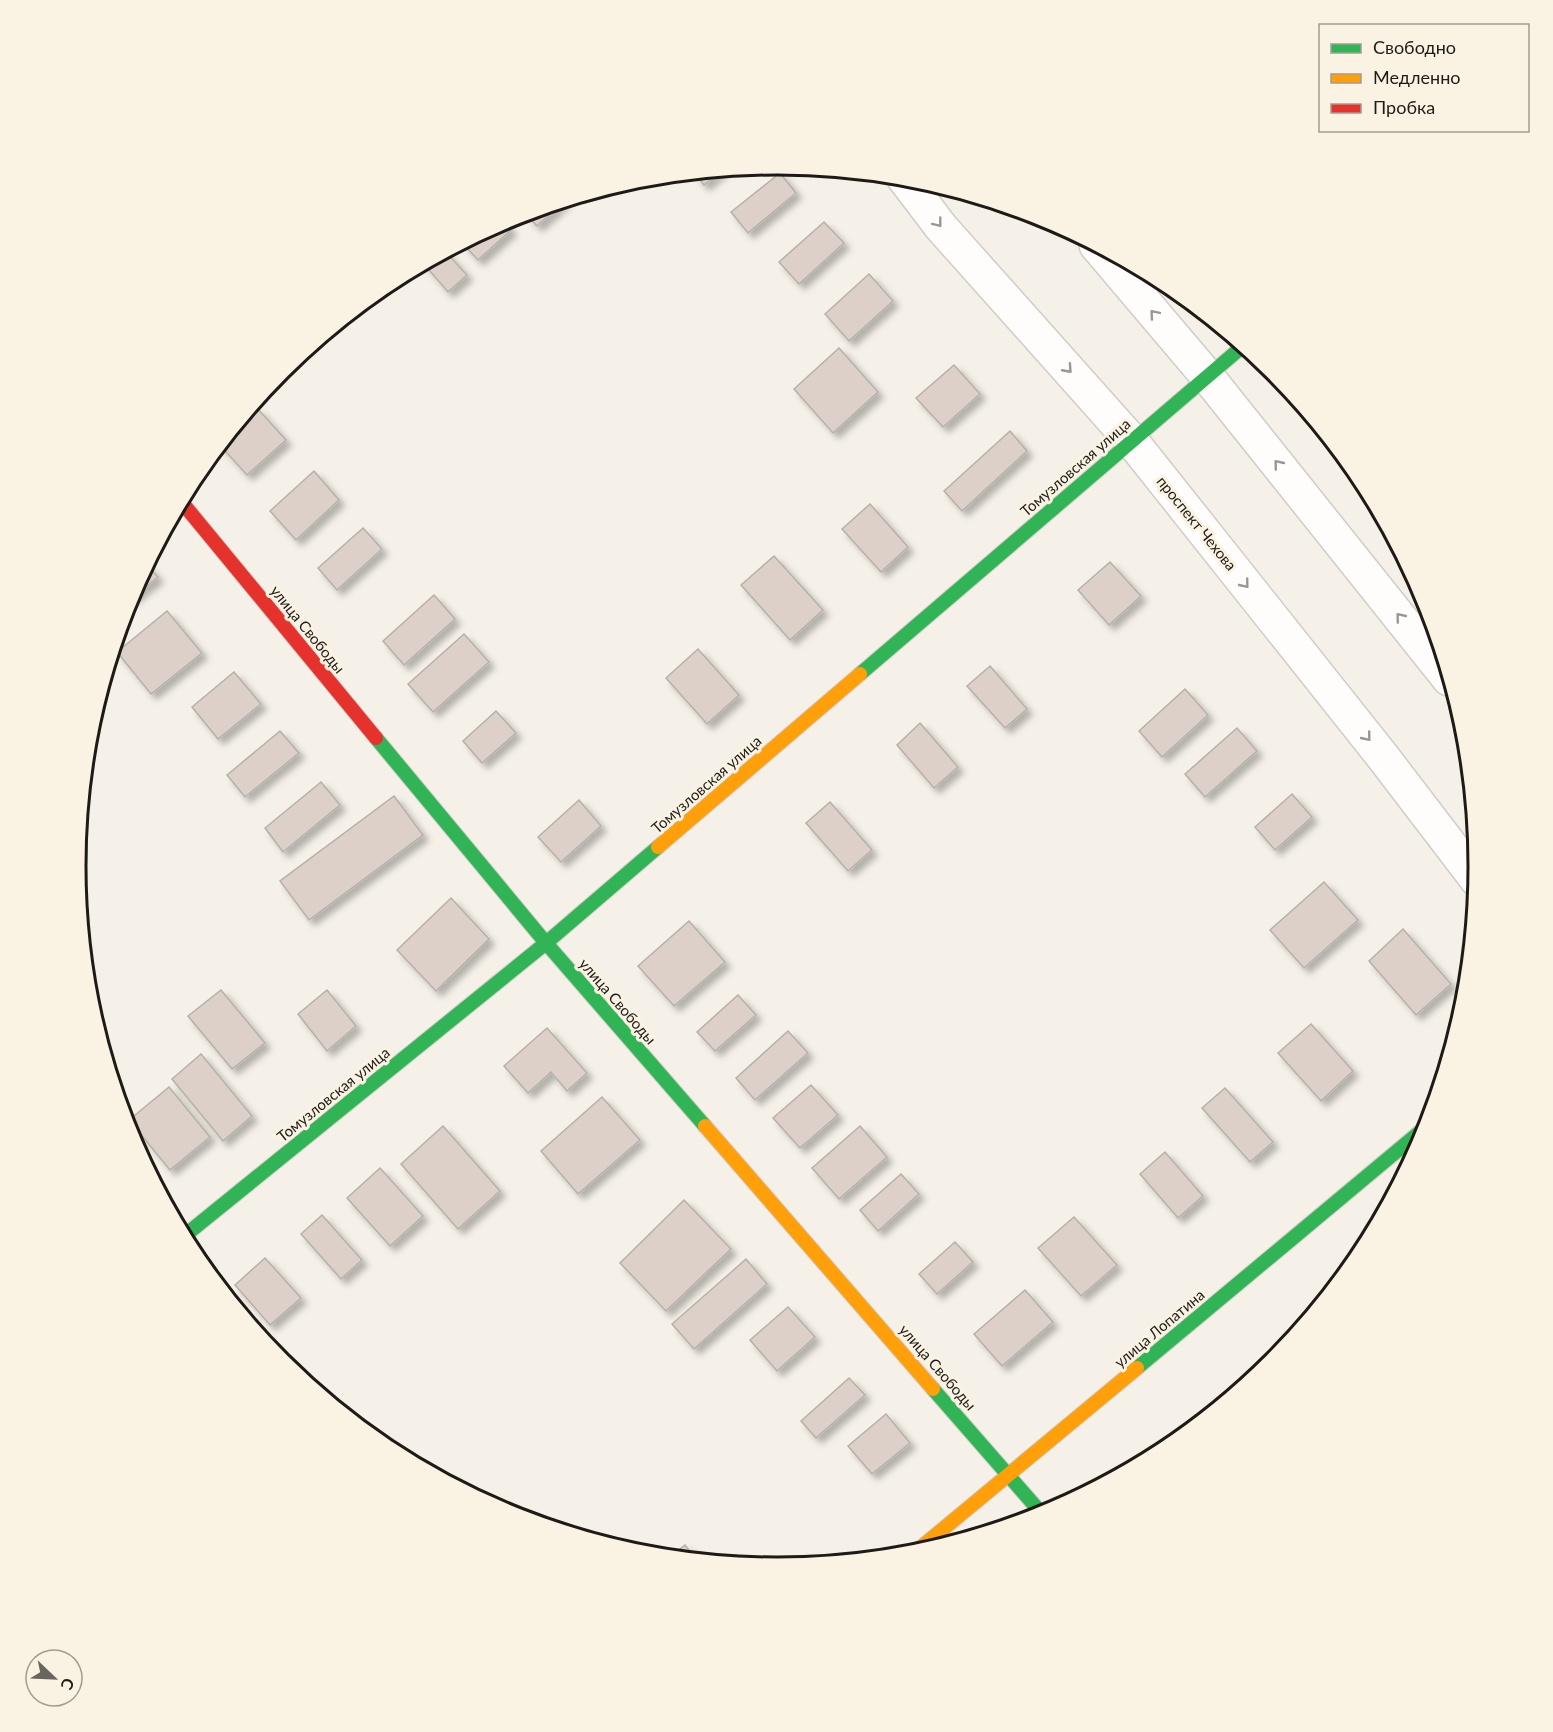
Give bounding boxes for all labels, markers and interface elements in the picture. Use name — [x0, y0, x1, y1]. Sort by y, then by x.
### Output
legend — [1319, 24, 1529, 132]
text: Свободно — [1373, 36, 1456, 58]
text: Медленно — [1373, 66, 1461, 88]
text: Пробка — [1373, 96, 1435, 118]
one-way arrow — [931, 217, 942, 228]
one-way arrow — [1150, 310, 1161, 321]
one-way arrow — [1061, 362, 1072, 373]
street label: Томузловская улица — [1016, 414, 1134, 520]
one-way arrow — [1274, 460, 1285, 471]
street label: проспект Чехова — [1153, 472, 1241, 574]
one-way arrow — [1238, 577, 1249, 588]
street label: улица Свободы — [267, 581, 349, 677]
one-way arrow — [1396, 613, 1407, 624]
one-way arrow — [1359, 730, 1370, 741]
street label: Томузловская улица — [647, 731, 765, 837]
street label: улица Свободы — [576, 954, 660, 1048]
street label: Томузловская улица — [273, 1043, 393, 1145]
street label: улица Лопатина — [1110, 1285, 1208, 1371]
street label: улица Свободы — [896, 1320, 980, 1414]
north arrow — [24, 1648, 84, 1708]
text: С — [57, 1675, 79, 1693]

